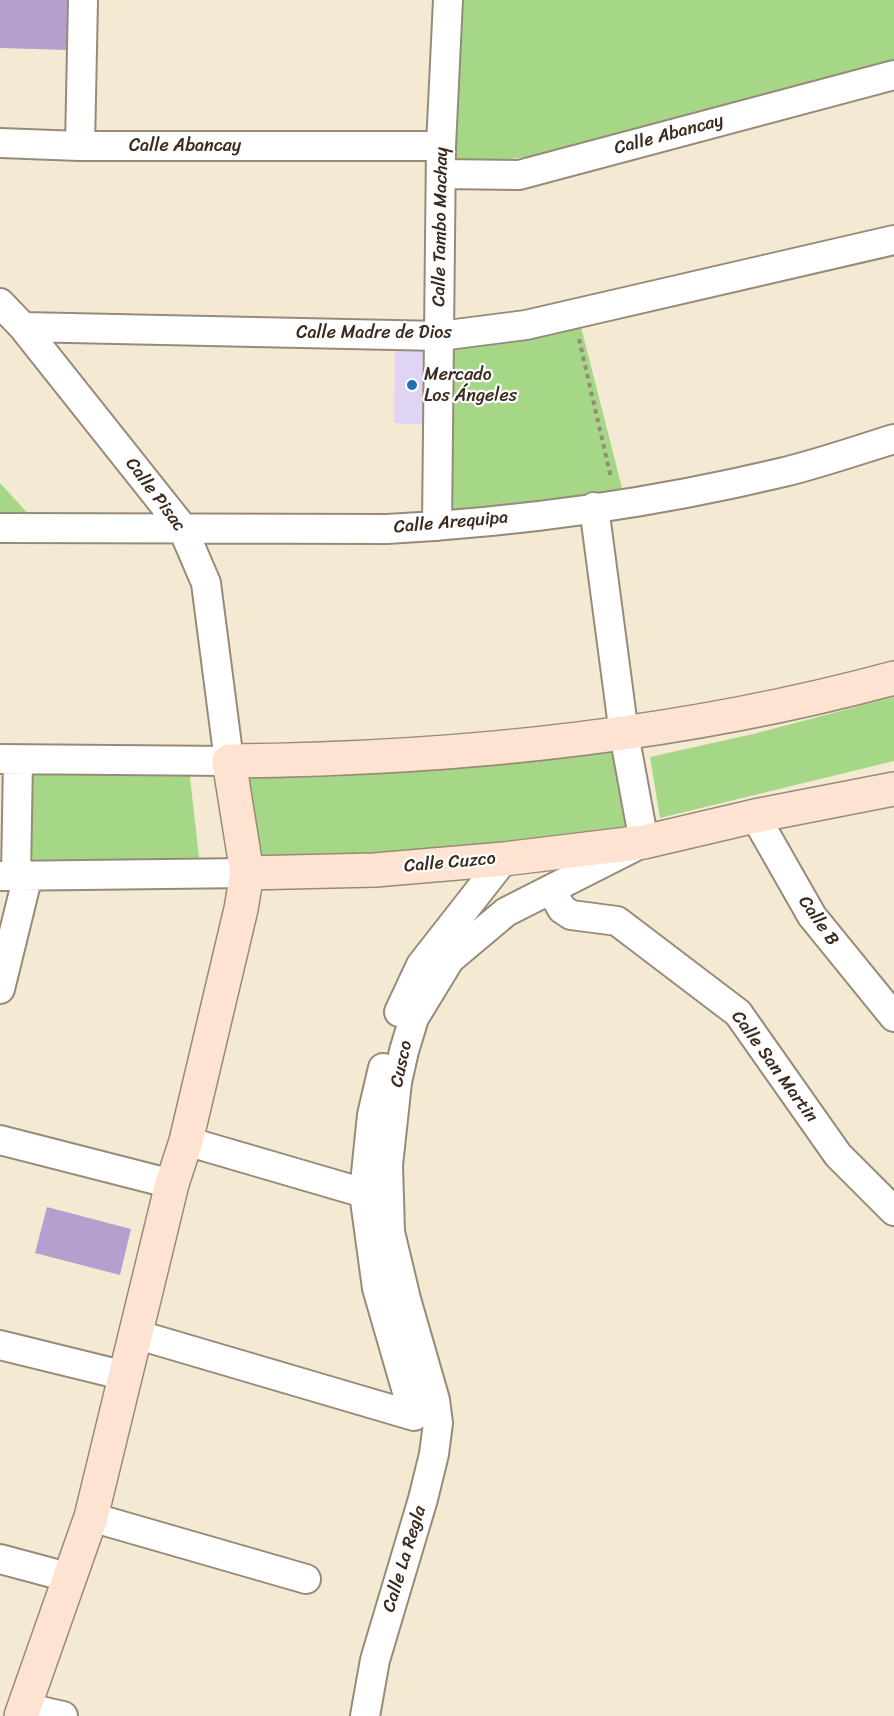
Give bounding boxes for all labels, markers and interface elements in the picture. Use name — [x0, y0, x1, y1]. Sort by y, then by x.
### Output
street label: Calle Abancay — [612, 110, 726, 160]
street label: Calle Abancay — [129, 135, 241, 157]
street label: Calle Tambo Machay — [429, 147, 453, 307]
street label: Calle Madre de Dios — [296, 322, 452, 344]
place label: Mercado Los Ángeles — [424, 364, 517, 406]
marker: Mercado Los Ángeles — [405, 378, 419, 392]
street label: Calle Pisac — [120, 454, 190, 536]
street label: Calle Arequipa — [393, 507, 509, 539]
street label: Calle Cuzco — [403, 848, 497, 878]
street label: Calle B — [793, 892, 843, 950]
street label: Calle San Martin — [726, 1007, 822, 1127]
street label: Cusco — [387, 1039, 417, 1089]
street label: Calle La Regla — [379, 1503, 431, 1615]

